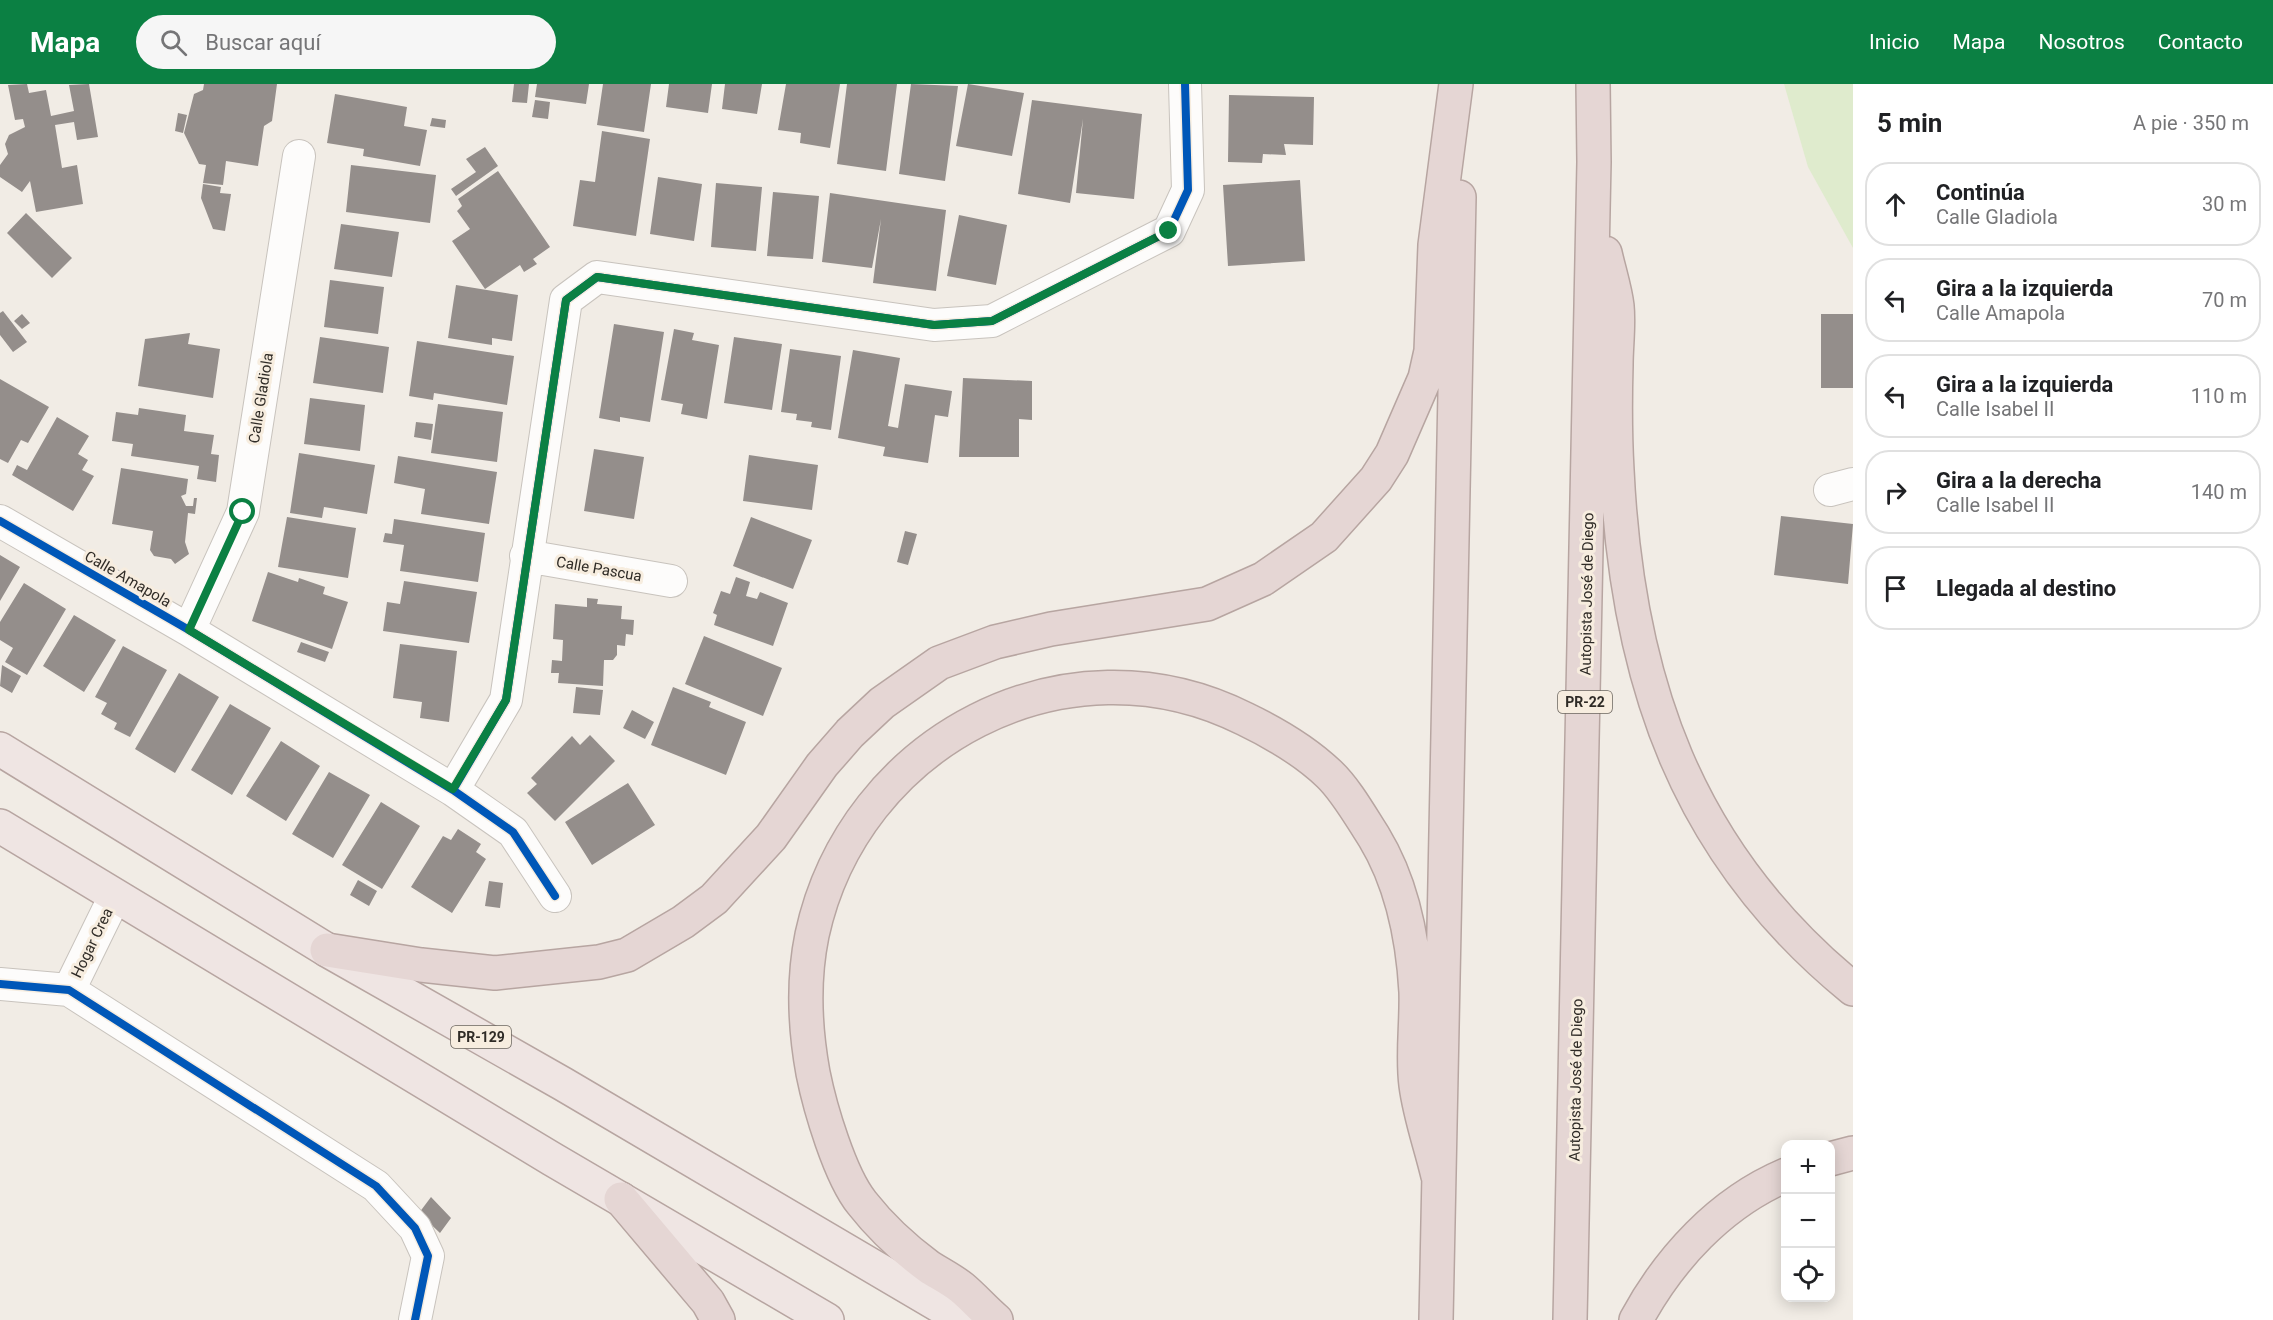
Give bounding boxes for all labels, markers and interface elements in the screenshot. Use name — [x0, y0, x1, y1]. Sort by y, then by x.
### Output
search box — [136, 15, 556, 69]
text: Mapa — [30, 26, 100, 59]
icon: search — [157, 26, 190, 59]
text: Buscar aquí — [205, 30, 321, 55]
text: Inicio — [1869, 30, 1919, 54]
text: Mapa — [1952, 30, 2005, 54]
text: Nosotros — [2038, 30, 2125, 54]
text: Contacto — [2158, 30, 2243, 54]
text: 5 min — [1877, 108, 1942, 138]
text: A pie · 350 m — [2133, 111, 2249, 135]
text: Continúa — [1936, 180, 2025, 205]
icon: ahead — [1879, 188, 1912, 221]
text: 30 m — [2202, 192, 2247, 216]
text: Calle Gladiola — [1936, 205, 2058, 229]
route end — [1155, 217, 1181, 243]
text: Gira a la izquierda — [1936, 276, 2113, 301]
icon: left — [1879, 284, 1912, 317]
text: 70 m — [2202, 288, 2247, 312]
text: Calle Amapola — [1936, 301, 2065, 325]
street label: Calle Gladiola — [245, 351, 277, 445]
text: Gira a la izquierda — [1936, 372, 2113, 397]
icon: left — [1879, 380, 1912, 413]
text: 110 m — [2191, 384, 2247, 408]
text: Calle Isabel II — [1936, 397, 2054, 421]
text: Gira a la derecha — [1936, 468, 2102, 493]
icon: right — [1879, 476, 1912, 509]
text: 140 m — [2191, 480, 2247, 504]
text: Calle Isabel II — [1936, 493, 2054, 517]
route start — [229, 498, 255, 524]
street label: Autopista José de Diego — [1577, 513, 1597, 675]
street label: Calle Amapola — [82, 547, 174, 611]
street label: Calle Pascua — [555, 553, 643, 585]
icon: arrive — [1879, 572, 1912, 605]
text: Llegada al destino — [1936, 576, 2116, 601]
road number: PR-22 — [1558, 691, 1612, 713]
street label: Hogar Crea — [67, 905, 117, 981]
street label: Autopista José de Diego — [1566, 999, 1586, 1161]
road number: PR-129 — [451, 1026, 511, 1048]
map controls — [1781, 1140, 1835, 1302]
button: + — [1781, 1140, 1835, 1194]
button: − — [1781, 1194, 1835, 1248]
button: locate — [1781, 1248, 1835, 1302]

